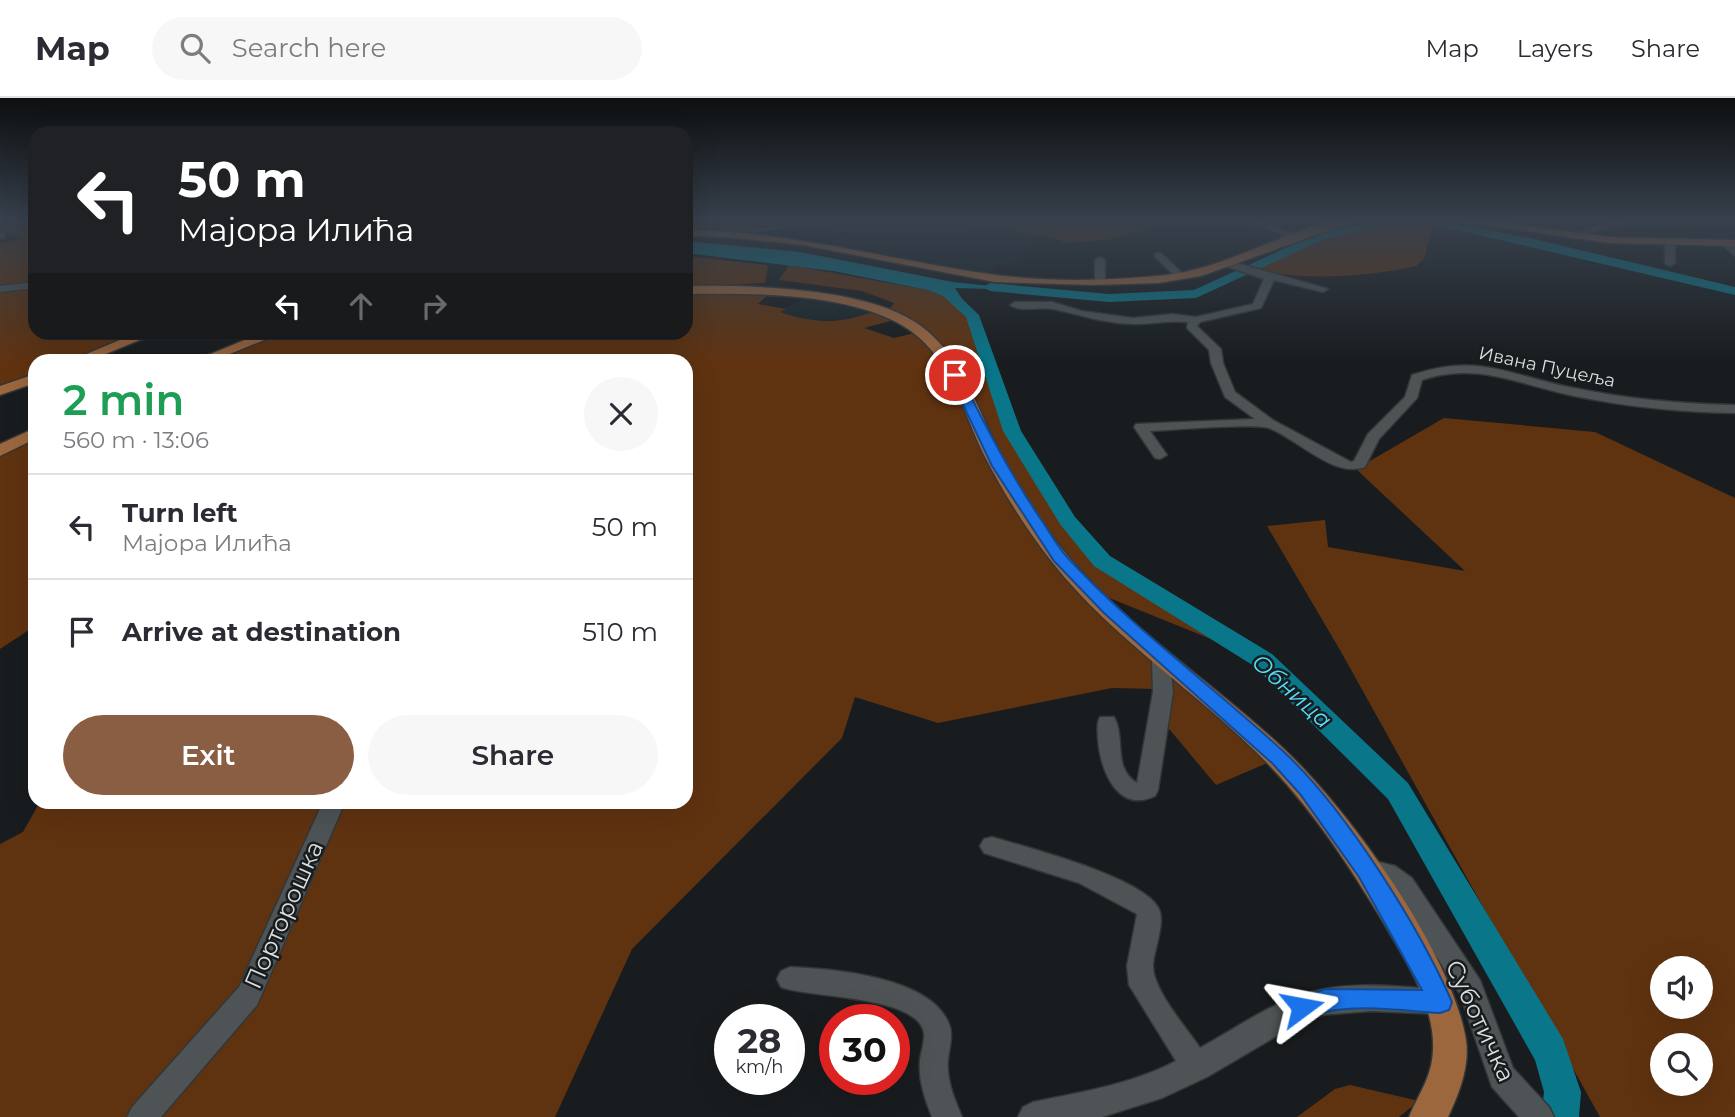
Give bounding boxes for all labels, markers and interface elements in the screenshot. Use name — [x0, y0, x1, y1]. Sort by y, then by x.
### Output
search box — [152, 17, 642, 80]
text: Map — [35, 28, 110, 68]
icon: search — [176, 29, 214, 67]
text: Search here — [232, 32, 386, 64]
text: Map — [1425, 34, 1479, 63]
text: Layers — [1517, 34, 1593, 63]
text: Share — [1631, 34, 1700, 63]
text: 50 m — [178, 150, 306, 209]
icon: left — [63, 154, 154, 245]
text: Мајора Илића — [178, 210, 414, 249]
icon: left — [269, 287, 307, 325]
icon: ahead — [342, 287, 380, 325]
icon: right — [415, 287, 453, 325]
street label: Ивана Пуцеља — [1477, 342, 1617, 392]
pin — [925, 345, 985, 405]
icon: arrive — [936, 356, 974, 394]
text: 2 min — [63, 374, 184, 426]
button: close — [584, 377, 658, 451]
text: 560 m · 13:06 — [63, 426, 209, 454]
text: Turn left — [122, 497, 238, 529]
icon: left — [63, 508, 101, 546]
text: 50 m — [592, 511, 658, 543]
text: Мајора Илића — [122, 529, 292, 557]
icon: arrive — [63, 613, 101, 651]
text: Arrive at destination — [122, 616, 401, 648]
text: 510 m — [582, 616, 658, 648]
water label: Обница — [1246, 648, 1338, 734]
button: Exit — [63, 715, 354, 795]
button: Share — [368, 715, 658, 795]
street label: Порторошка — [238, 836, 329, 993]
street label: Суботичка — [1440, 955, 1521, 1086]
map controls — [1650, 956, 1713, 1096]
button: sound — [1650, 956, 1713, 1019]
position arrow — [1265, 970, 1339, 1044]
speed limit sign: 30 — [819, 1004, 910, 1095]
text: 28 — [738, 1019, 781, 1062]
button: search — [1650, 1033, 1713, 1096]
text: km/h — [735, 1056, 784, 1078]

